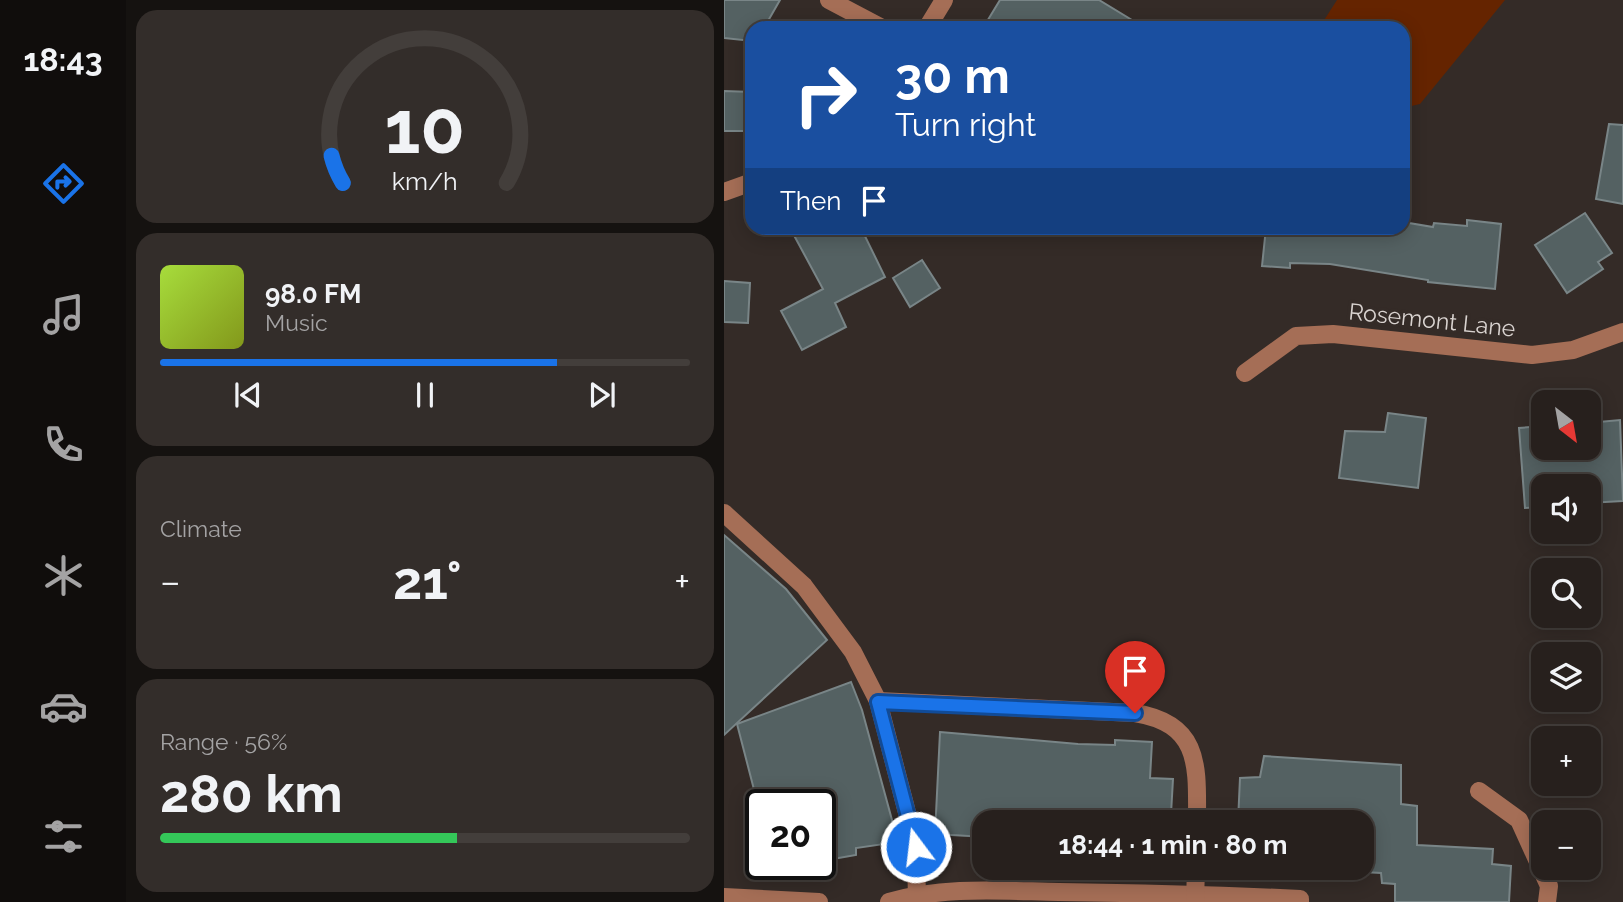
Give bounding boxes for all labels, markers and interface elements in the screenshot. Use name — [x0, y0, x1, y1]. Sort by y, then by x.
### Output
text: 18:43 — [23, 41, 103, 78]
text: 30 m — [895, 47, 1010, 104]
icon: right — [780, 49, 871, 140]
text: 10 — [385, 85, 465, 170]
text: Turn right — [895, 106, 1036, 143]
icon: directions — [39, 159, 88, 208]
text: km/h — [392, 165, 458, 195]
icon: arrive — [855, 182, 893, 220]
text: Then — [780, 186, 841, 216]
text: 98.0 FM — [265, 279, 362, 309]
icon: music — [39, 290, 88, 339]
street label: Rosemont Lane — [1347, 297, 1517, 342]
text: Music — [265, 309, 328, 336]
icon: previous — [229, 376, 267, 414]
icon: pause — [406, 376, 444, 414]
icon: next — [583, 376, 621, 414]
north arrow — [1531, 390, 1601, 460]
map controls — [1531, 390, 1601, 880]
icon: phone — [39, 420, 88, 469]
button: sound — [1531, 474, 1601, 544]
text: Climate — [160, 515, 242, 542]
text: 21° — [393, 550, 462, 611]
icon: climate — [39, 551, 88, 600]
button: search — [1531, 558, 1601, 628]
text: − — [160, 559, 180, 604]
text: + — [674, 559, 690, 604]
pin — [1105, 641, 1165, 713]
button: layers — [1531, 642, 1601, 712]
icon: arrive — [1116, 652, 1154, 690]
icon: car — [39, 682, 88, 731]
button: + — [1531, 726, 1601, 796]
text: Range · 56% — [160, 728, 287, 755]
text: 280 km — [160, 763, 343, 824]
speed limit sign: 20 — [745, 789, 836, 880]
position arrow — [879, 810, 953, 884]
button: − — [1531, 810, 1601, 880]
icon: filters — [39, 812, 88, 861]
text: 18:44 · 1 min · 80 m — [1058, 830, 1288, 860]

